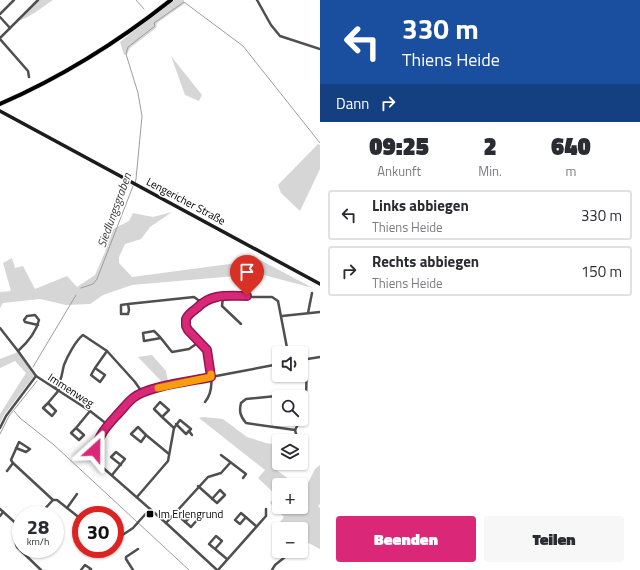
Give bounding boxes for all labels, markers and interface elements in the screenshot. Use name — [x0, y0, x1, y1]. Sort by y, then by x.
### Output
text: 330 m — [402, 7, 479, 50]
icon: left — [336, 16, 388, 68]
text: Thiens Heide — [402, 46, 500, 73]
text: Dann — [336, 92, 369, 115]
icon: right — [377, 92, 399, 114]
text: 09:25 — [369, 128, 429, 164]
text: 2 — [483, 128, 497, 164]
text: 640 — [551, 128, 591, 164]
text: Ankunft — [377, 161, 421, 181]
text: Min. — [478, 161, 502, 181]
text: m — [565, 161, 576, 181]
water label: Siedlungsgraben — [92, 169, 137, 250]
street label: Lengericher Straße — [144, 173, 229, 229]
text: Links abbiegen — [372, 194, 469, 217]
icon: left — [338, 204, 360, 226]
text: 330 m — [581, 204, 622, 227]
text: Thiens Heide — [372, 217, 443, 237]
text: Rechts abbiegen — [372, 250, 479, 273]
pin — [230, 255, 264, 296]
icon: right — [338, 260, 360, 282]
text: 150 m — [581, 260, 622, 283]
icon: arrive — [236, 261, 258, 283]
text: Thiens Heide — [372, 273, 443, 293]
map controls — [272, 346, 308, 558]
button: sound — [272, 346, 308, 382]
street label: Immenweg — [45, 369, 97, 411]
button: search — [272, 390, 308, 426]
position arrow — [74, 429, 116, 471]
button: layers — [272, 434, 308, 470]
button: + — [272, 478, 308, 514]
speed limit sign: 30 — [72, 506, 124, 558]
place label: Im Erlengrund — [158, 506, 223, 522]
marker: Im Erlengrund — [145, 509, 155, 519]
text: 28 — [27, 511, 49, 542]
button: Beenden — [336, 516, 476, 562]
button: Teilen — [484, 516, 624, 562]
button: − — [272, 522, 308, 558]
text: km/h — [27, 534, 49, 549]

